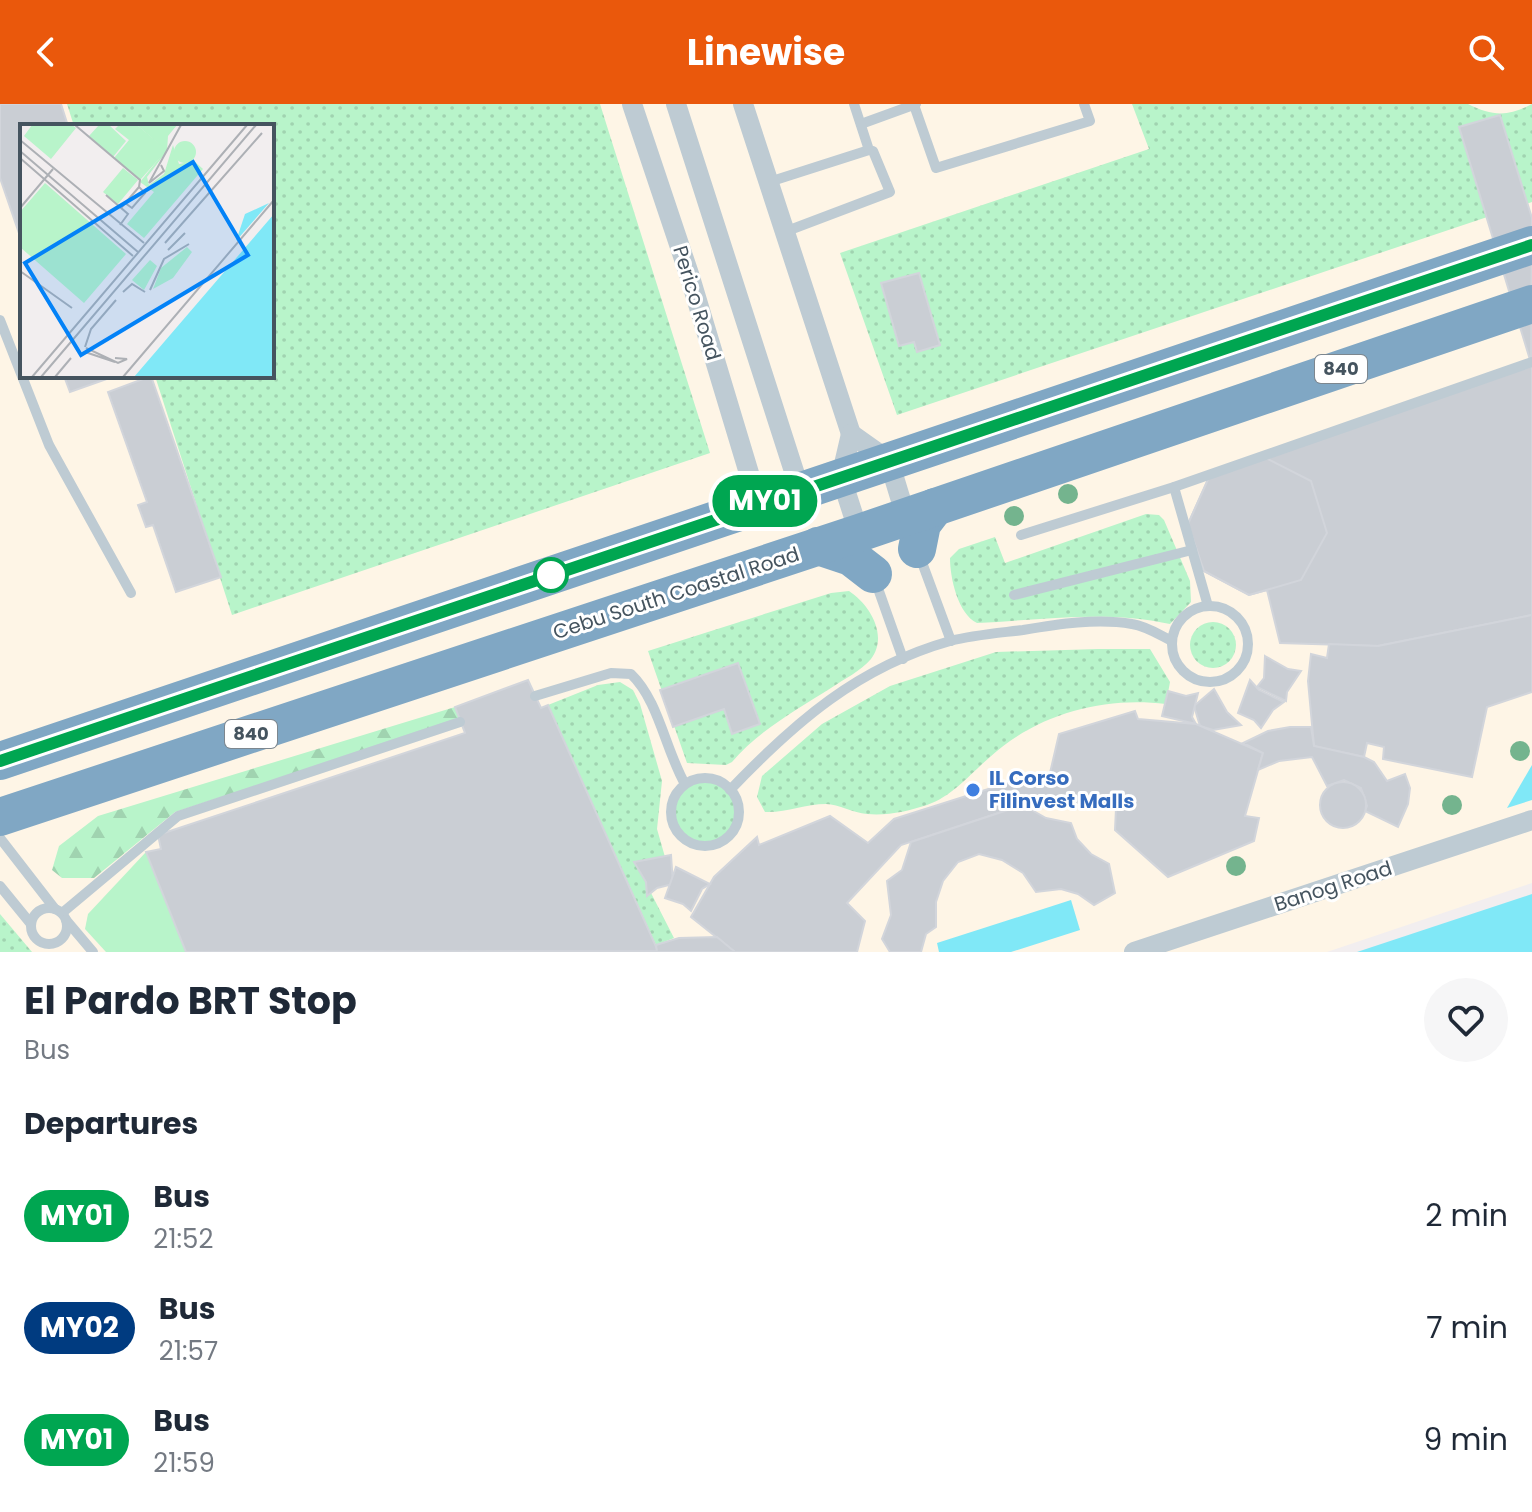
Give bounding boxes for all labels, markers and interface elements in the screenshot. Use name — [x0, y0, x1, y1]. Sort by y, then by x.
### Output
text: Linewise — [687, 27, 845, 78]
icon: back — [24, 30, 68, 74]
icon: search — [1464, 30, 1508, 74]
inset map — [20, 124, 274, 378]
street label: Perico Road — [666, 242, 728, 364]
road number: 840 — [1315, 355, 1367, 383]
line badge: MY01 — [709, 475, 821, 527]
text: MY01 — [728, 481, 802, 520]
street label: Cebu South Coastal Road — [549, 540, 803, 646]
unlabelled marker — [534, 558, 568, 592]
road number: 840 — [225, 720, 277, 748]
place label: IL Corso Filinvest Malls — [989, 764, 1134, 815]
marker: IL Corso Filinvest Malls — [964, 781, 982, 799]
street label: Banog Road — [1271, 854, 1395, 918]
text: El Pardo BRT Stop — [24, 974, 357, 1027]
button: heart — [1424, 978, 1508, 1062]
text: Bus — [24, 1032, 70, 1068]
text: Departures — [24, 1102, 198, 1145]
text: Bus — [153, 1175, 210, 1218]
text: 2 min — [1425, 1194, 1508, 1237]
text: MY01 — [40, 1196, 113, 1235]
text: 21:52 — [153, 1221, 213, 1257]
text: Bus — [159, 1287, 215, 1330]
text: 7 min — [1426, 1306, 1508, 1349]
text: MY02 — [40, 1308, 119, 1347]
text: 21:57 — [159, 1333, 218, 1369]
text: Bus — [153, 1399, 210, 1442]
text: 9 min — [1424, 1418, 1508, 1461]
text: MY01 — [40, 1420, 113, 1459]
text: 21:59 — [153, 1445, 215, 1481]

